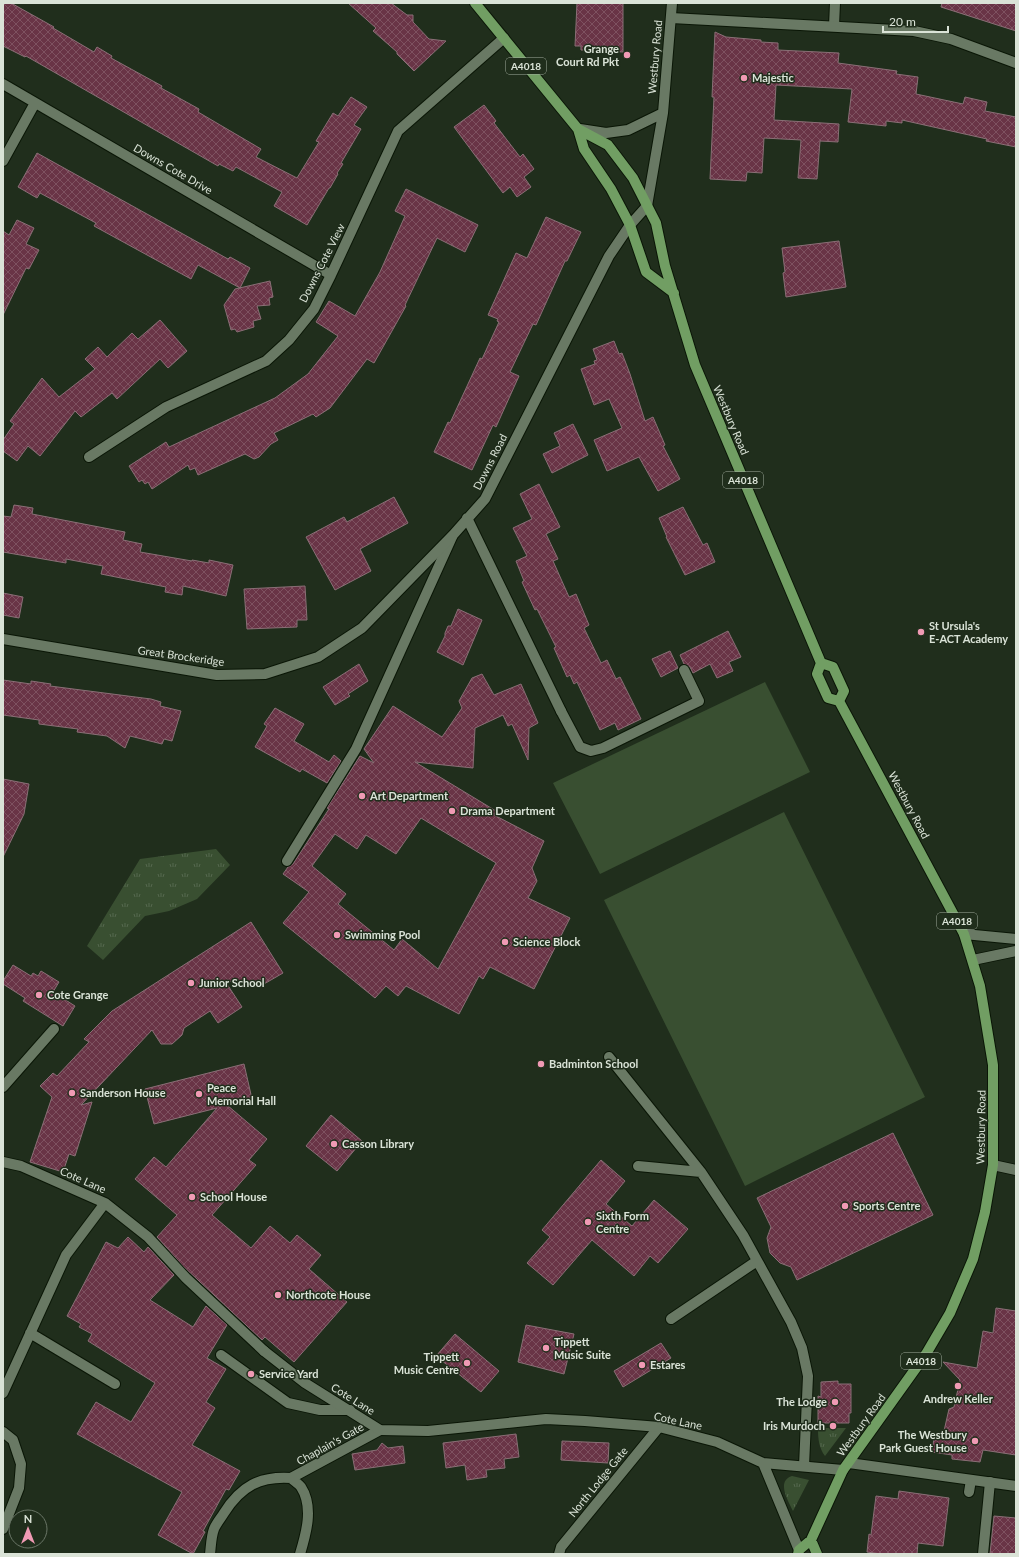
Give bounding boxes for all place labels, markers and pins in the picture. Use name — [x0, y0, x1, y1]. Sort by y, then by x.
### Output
place label: Grange Court Rd Pkt — [556, 42, 620, 68]
marker: Grange Court Rd Pkt — [622, 50, 632, 60]
place label: Majestic — [752, 71, 794, 84]
marker: Majestic — [739, 73, 749, 83]
place label: St Ursula's E-ACT Academy — [929, 619, 1008, 645]
marker: St Ursula's E-ACT Academy — [916, 627, 926, 637]
place label: Art Department — [369, 789, 449, 802]
marker: Art Department — [357, 791, 367, 801]
place label: Drama Department — [460, 804, 556, 817]
marker: Drama Department — [447, 806, 457, 816]
place label: Swimming Pool — [345, 928, 421, 941]
marker: Swimming Pool — [332, 930, 342, 940]
place label: Science Block — [513, 935, 580, 948]
marker: Science Block — [500, 937, 510, 947]
place label: Junior School — [199, 976, 265, 989]
marker: Junior School — [186, 978, 196, 988]
place label: Cote Grange — [47, 988, 108, 1001]
marker: Cote Grange — [34, 990, 44, 1000]
place label: Badminton School — [549, 1057, 639, 1070]
marker: Badminton School — [536, 1059, 546, 1069]
place label: Peace Memorial Hall — [207, 1081, 276, 1107]
place label: Sanderson House — [80, 1086, 166, 1099]
marker: Sanderson House — [67, 1088, 77, 1098]
marker: Peace Memorial Hall — [194, 1089, 204, 1099]
place label: Casson Library — [342, 1137, 414, 1150]
marker: Casson Library — [329, 1139, 339, 1149]
place label: School House — [200, 1190, 267, 1203]
marker: School House — [187, 1192, 197, 1202]
place label: Sports Centre — [853, 1199, 920, 1212]
marker: Sports Centre — [840, 1201, 850, 1211]
place label: Sixth Form Centre — [596, 1209, 649, 1235]
marker: Sixth Form Centre — [583, 1217, 593, 1227]
place label: Northcote House — [286, 1288, 371, 1301]
marker: Northcote House — [273, 1290, 283, 1300]
place label: Tippett Music Suite — [554, 1335, 611, 1361]
marker: Tippett Music Suite — [541, 1343, 551, 1353]
place label: Tippett Music Centre — [394, 1350, 459, 1376]
marker: Tippett Music Centre — [462, 1358, 472, 1368]
place label: Estares — [650, 1358, 686, 1371]
marker: Estares — [637, 1360, 647, 1370]
place label: Service Yard — [259, 1367, 319, 1380]
marker: Service Yard — [246, 1369, 256, 1379]
marker: Andrew Keller — [953, 1381, 963, 1391]
place label: Andrew Keller — [922, 1392, 994, 1405]
place label: The Lodge — [776, 1395, 827, 1408]
marker: The Lodge — [830, 1397, 840, 1407]
place label: Iris Murdoch — [763, 1419, 825, 1432]
marker: Iris Murdoch — [828, 1421, 838, 1431]
place label: The Westbury Park Guest House — [879, 1428, 967, 1454]
marker: The Westbury Park Guest House — [970, 1436, 980, 1446]

